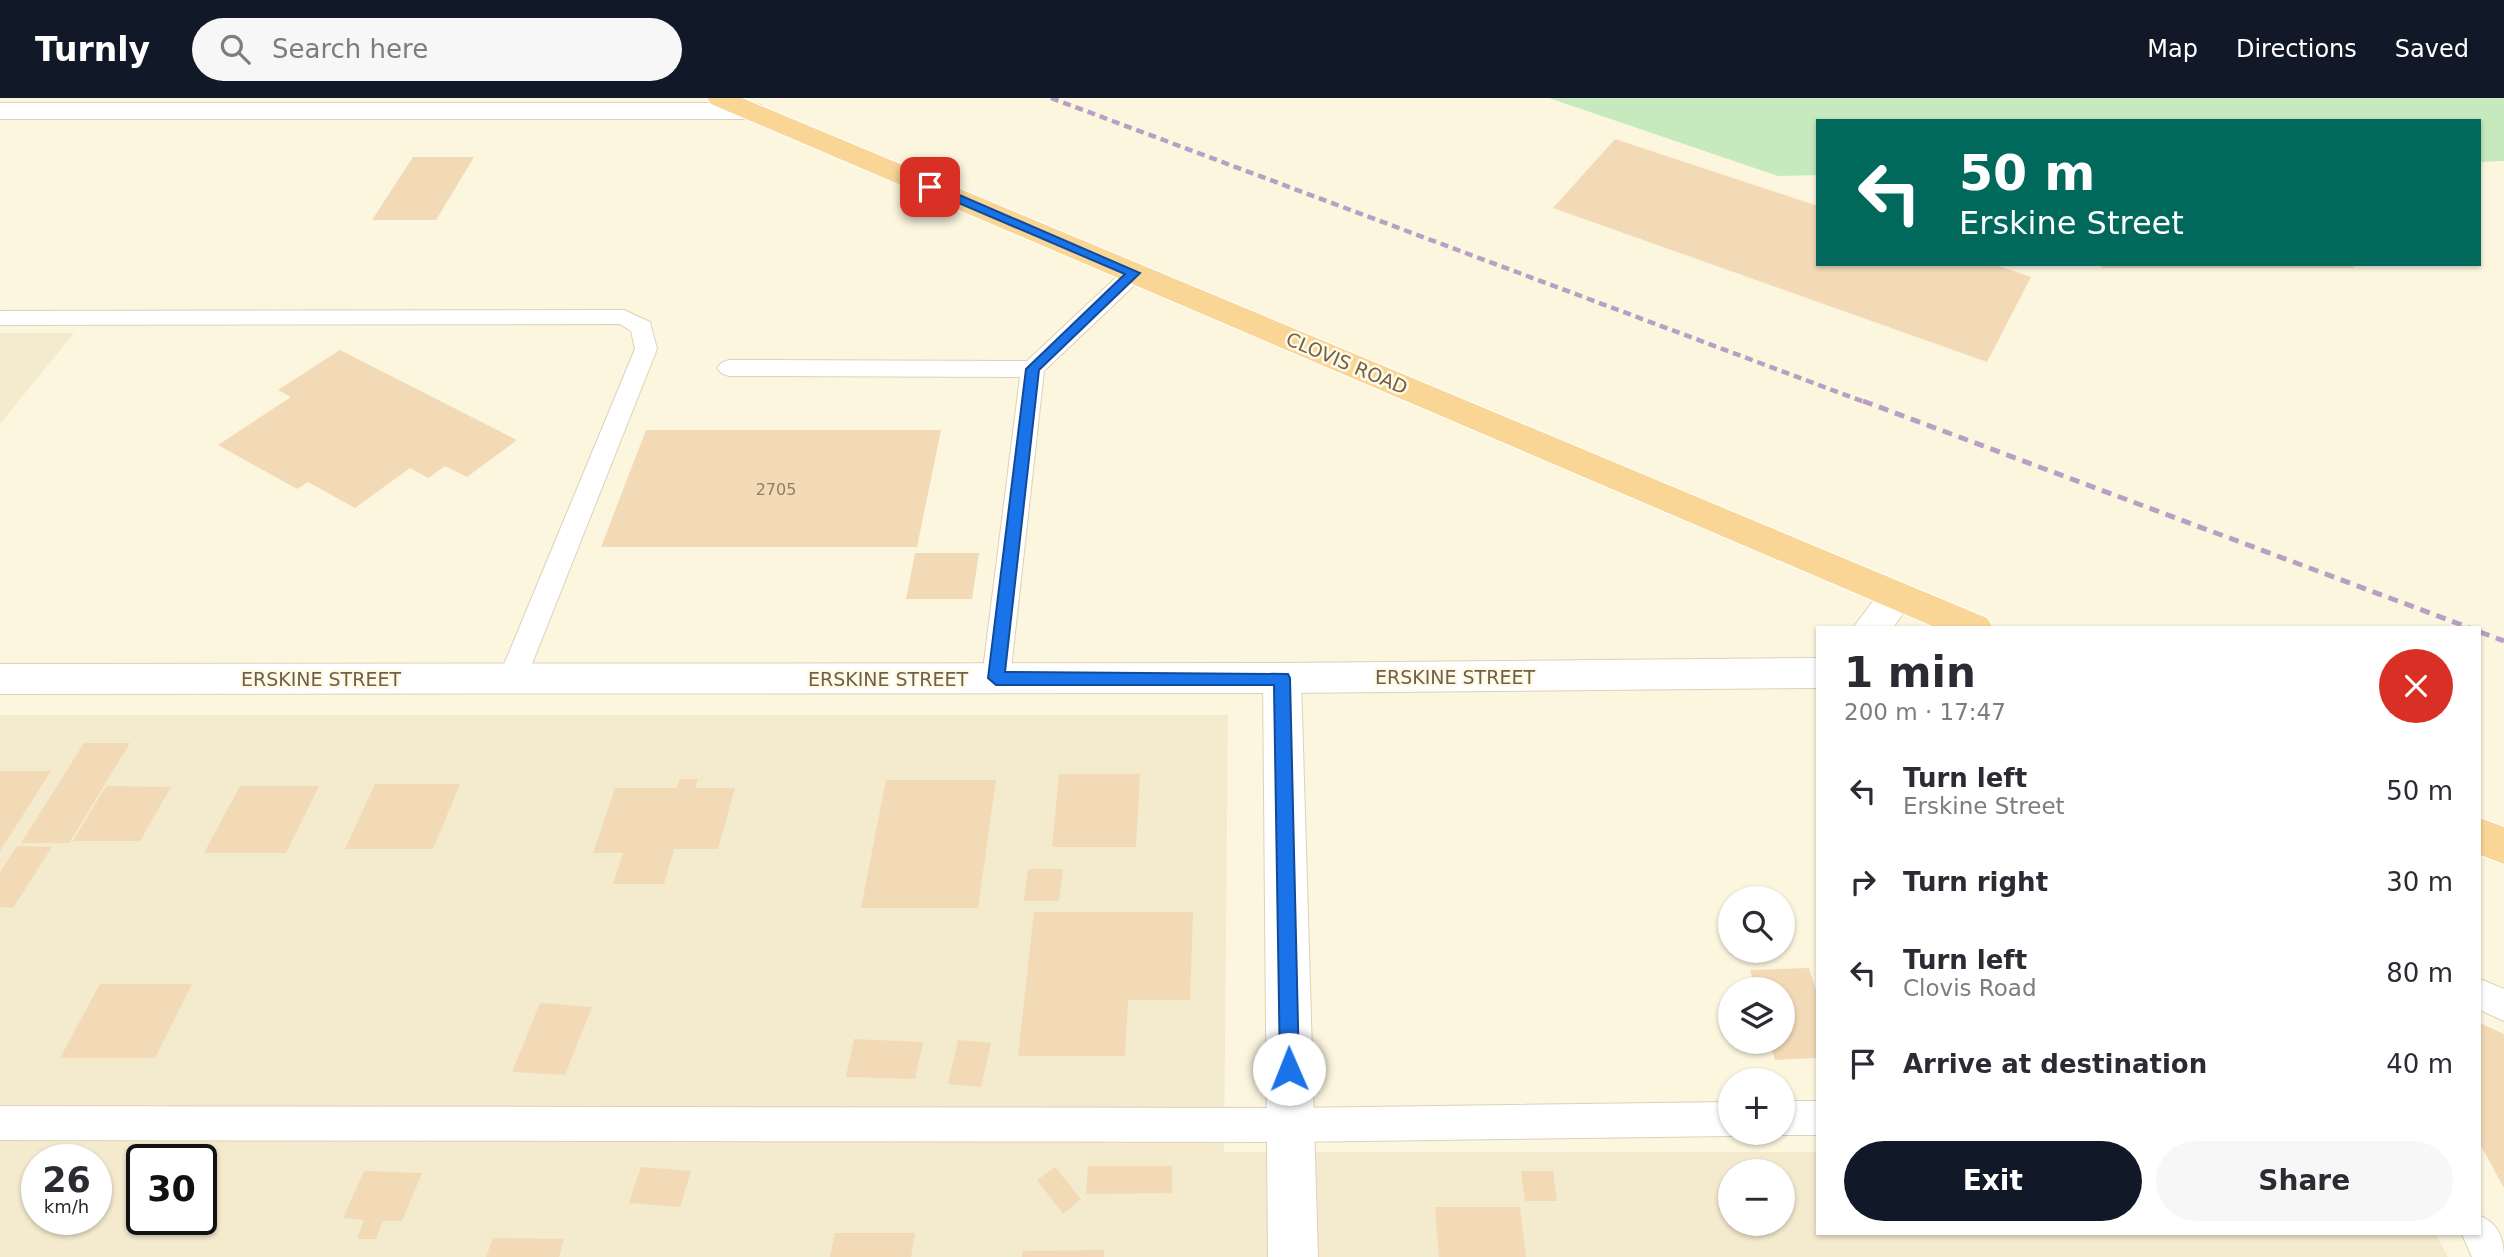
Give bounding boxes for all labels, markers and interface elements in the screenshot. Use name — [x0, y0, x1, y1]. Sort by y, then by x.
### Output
search box — [192, 18, 682, 81]
text: Turnly — [35, 30, 150, 69]
icon: search — [216, 30, 254, 68]
text: Search here — [272, 34, 428, 64]
text: Map — [2147, 35, 2198, 63]
text: Directions — [2236, 35, 2357, 63]
text: Saved — [2395, 35, 2469, 63]
text: 50 m — [1959, 145, 2095, 202]
icon: left — [1844, 147, 1935, 238]
pin — [900, 157, 960, 217]
icon: arrive — [911, 168, 949, 206]
text: Erskine Street — [1959, 204, 2184, 242]
street label: CLOVIS ROAD — [1283, 327, 1411, 399]
house number: 2705 — [756, 480, 796, 499]
text: 1 min — [1844, 648, 1976, 697]
button: close — [2379, 649, 2453, 723]
street label: ERSKINE STREET — [1375, 666, 1535, 688]
street label: ERSKINE STREET — [241, 668, 401, 690]
street label: ERSKINE STREET — [808, 668, 968, 690]
text: 200 m · 17:47 — [1844, 699, 2006, 725]
text: Turn left — [1903, 763, 2027, 793]
icon: left — [1844, 772, 1882, 810]
text: 50 m — [2386, 776, 2453, 806]
text: Erskine Street — [1903, 793, 2065, 819]
icon: right — [1844, 863, 1882, 901]
text: Turn right — [1903, 867, 2048, 897]
text: 30 m — [2386, 867, 2453, 897]
map controls — [1718, 886, 1795, 1236]
button: search — [1718, 886, 1795, 963]
text: Turn left — [1903, 945, 2027, 975]
icon: left — [1844, 954, 1882, 992]
text: 80 m — [2386, 958, 2453, 988]
text: Clovis Road — [1903, 975, 2037, 1001]
button: layers — [1718, 977, 1795, 1054]
position arrow — [1252, 1032, 1326, 1106]
icon: arrive — [1844, 1045, 1882, 1083]
text: Arrive at destination — [1903, 1049, 2207, 1079]
text: 40 m — [2386, 1049, 2453, 1079]
button: + — [1718, 1068, 1795, 1145]
button: Exit — [1844, 1141, 2142, 1221]
button: Share — [2156, 1141, 2453, 1221]
speed limit sign: 30 — [126, 1144, 217, 1235]
button: − — [1718, 1159, 1795, 1236]
text: 26 — [42, 1160, 91, 1200]
text: km/h — [44, 1196, 89, 1217]

